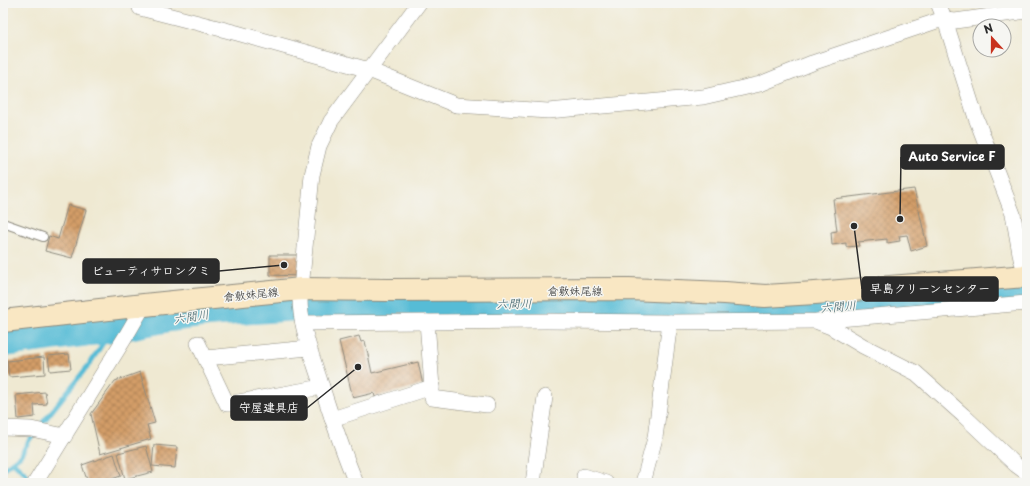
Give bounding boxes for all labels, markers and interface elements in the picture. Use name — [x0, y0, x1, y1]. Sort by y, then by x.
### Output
north arrow — [972, 18, 1012, 58]
text: N — [981, 19, 996, 38]
callout: Auto Service F — [901, 145, 1004, 169]
text: Auto Service F — [908, 147, 996, 165]
callout: ビューティサロンクミ — [83, 259, 219, 283]
text: ビューティサロンクミ — [92, 261, 210, 279]
callout: 早島クリーンセンター — [862, 277, 998, 301]
text: 早島クリーンセンター — [870, 279, 990, 297]
street label: 倉敷妹尾線 — [548, 282, 603, 299]
street label: 倉敷妹尾線 — [223, 283, 279, 305]
water label: 六間川 — [496, 294, 532, 312]
water label: 六間川 — [819, 295, 857, 317]
water label: 六間川 — [172, 304, 210, 328]
callout: 守屋建具店 — [231, 396, 307, 420]
text: 守屋建具店 — [239, 398, 299, 416]

